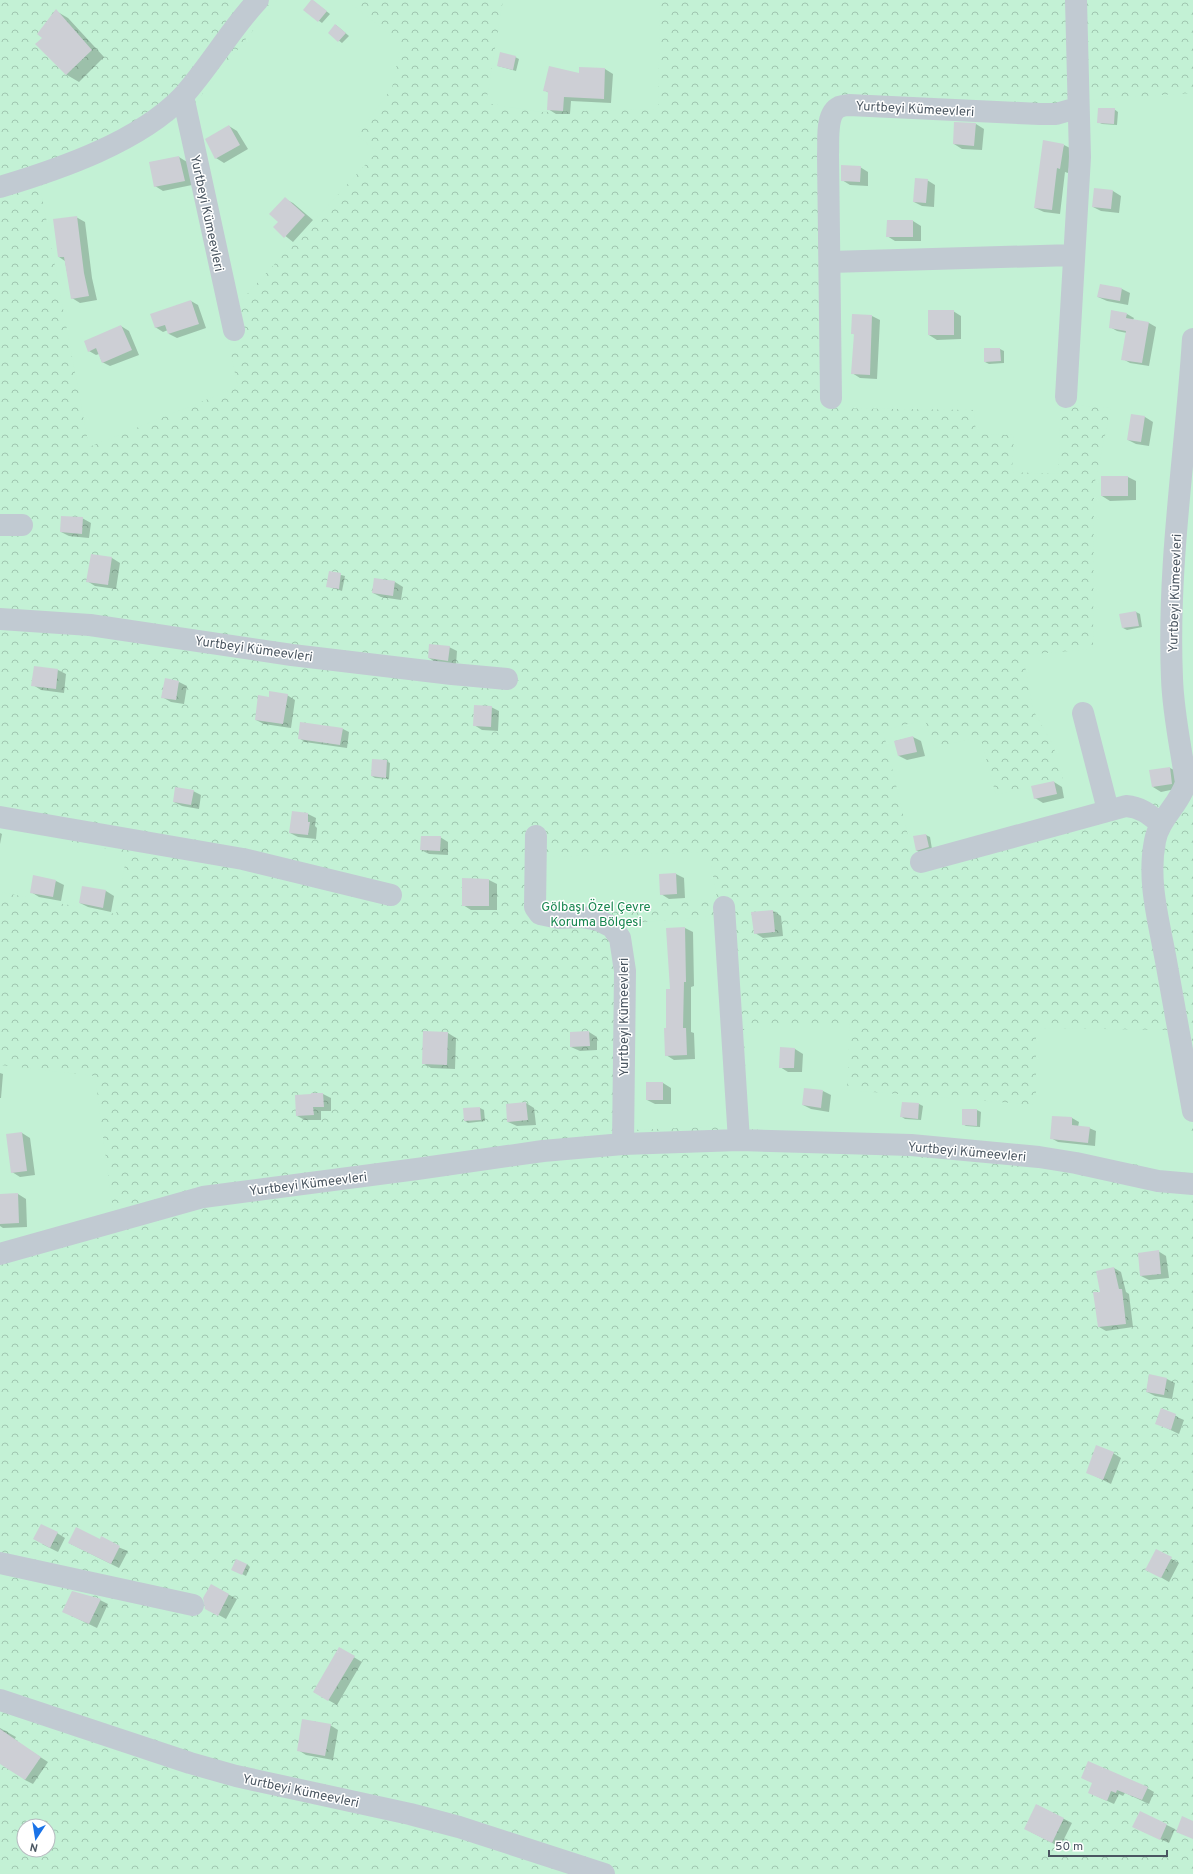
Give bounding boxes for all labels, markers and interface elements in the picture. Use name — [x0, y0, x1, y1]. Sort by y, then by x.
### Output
street label: Yurtbeyi Kümeevleri — [855, 99, 975, 121]
street label: Yurtbeyi Kümeevleri — [186, 154, 226, 273]
street label: Yurtbeyi Kümeevleri — [1166, 533, 1186, 653]
street label: Yurtbeyi Kümeevleri — [194, 634, 314, 666]
park label: Gölbaşı Özel Çevre Koruma Bölgesi — [541, 898, 651, 931]
street label: Yurtbeyi Kümeevleri — [617, 958, 633, 1076]
street label: Yurtbeyi Kümeevleri — [907, 1140, 1027, 1166]
street label: Yurtbeyi Kümeevleri — [248, 1170, 368, 1200]
street label: Yurtbeyi Kümeevleri — [241, 1772, 360, 1812]
north arrow — [16, 1818, 56, 1858]
scale bar — [1049, 1832, 1167, 1858]
text: N — [29, 1839, 39, 1854]
text: 50 m — [1055, 1839, 1083, 1855]

